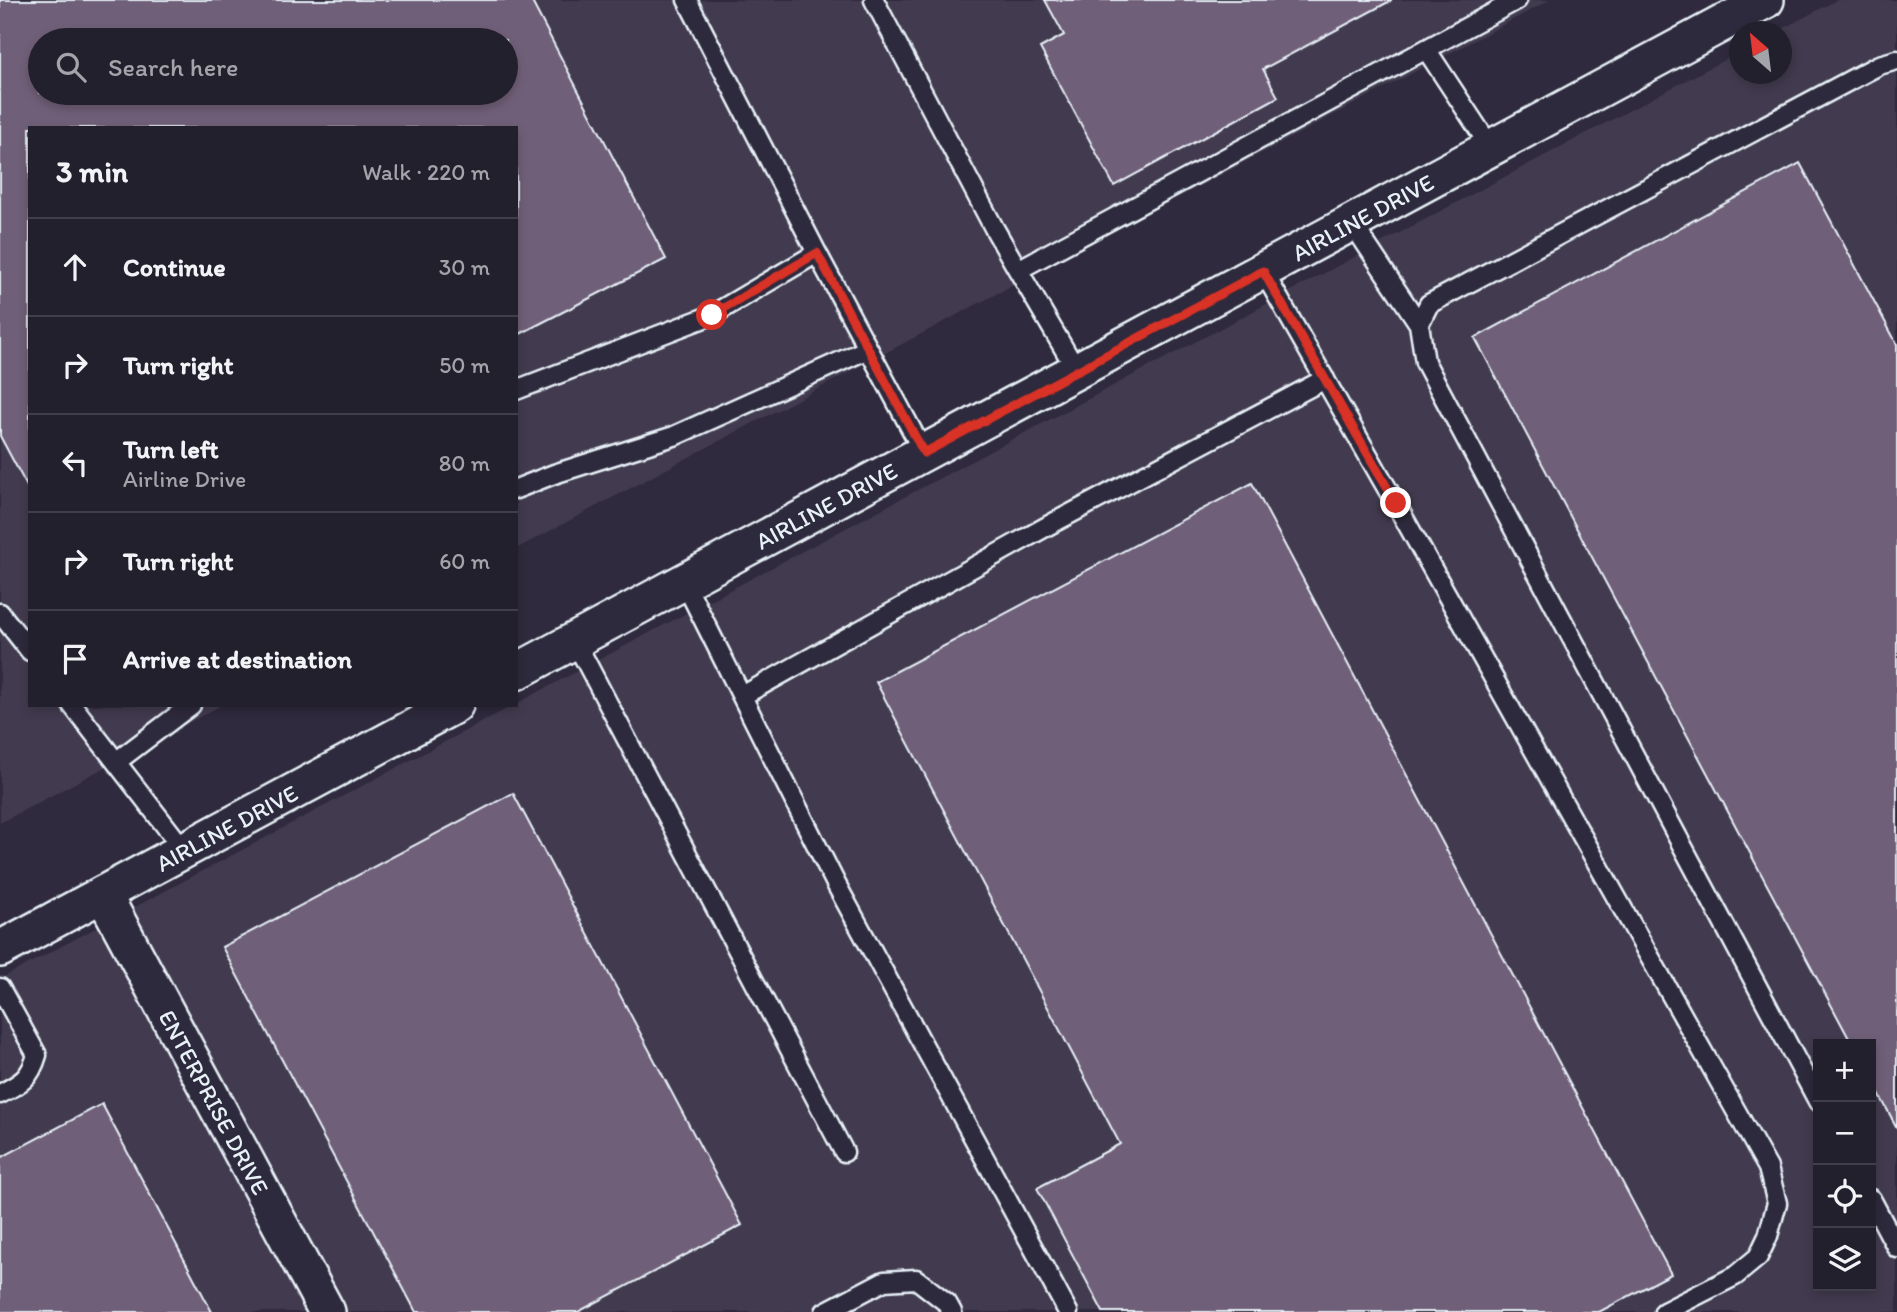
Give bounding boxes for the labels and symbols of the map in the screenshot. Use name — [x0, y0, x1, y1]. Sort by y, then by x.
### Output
north arrow — [1729, 21, 1792, 84]
street label: AIRLINE DRIVE — [1287, 167, 1438, 267]
route start — [696, 299, 727, 330]
street label: AIRLINE DRIVE — [750, 455, 902, 555]
route end — [1380, 487, 1411, 518]
street label: AIRLINE DRIVE — [151, 778, 302, 877]
street label: ENTERPRISE DRIVE — [153, 1005, 276, 1199]

